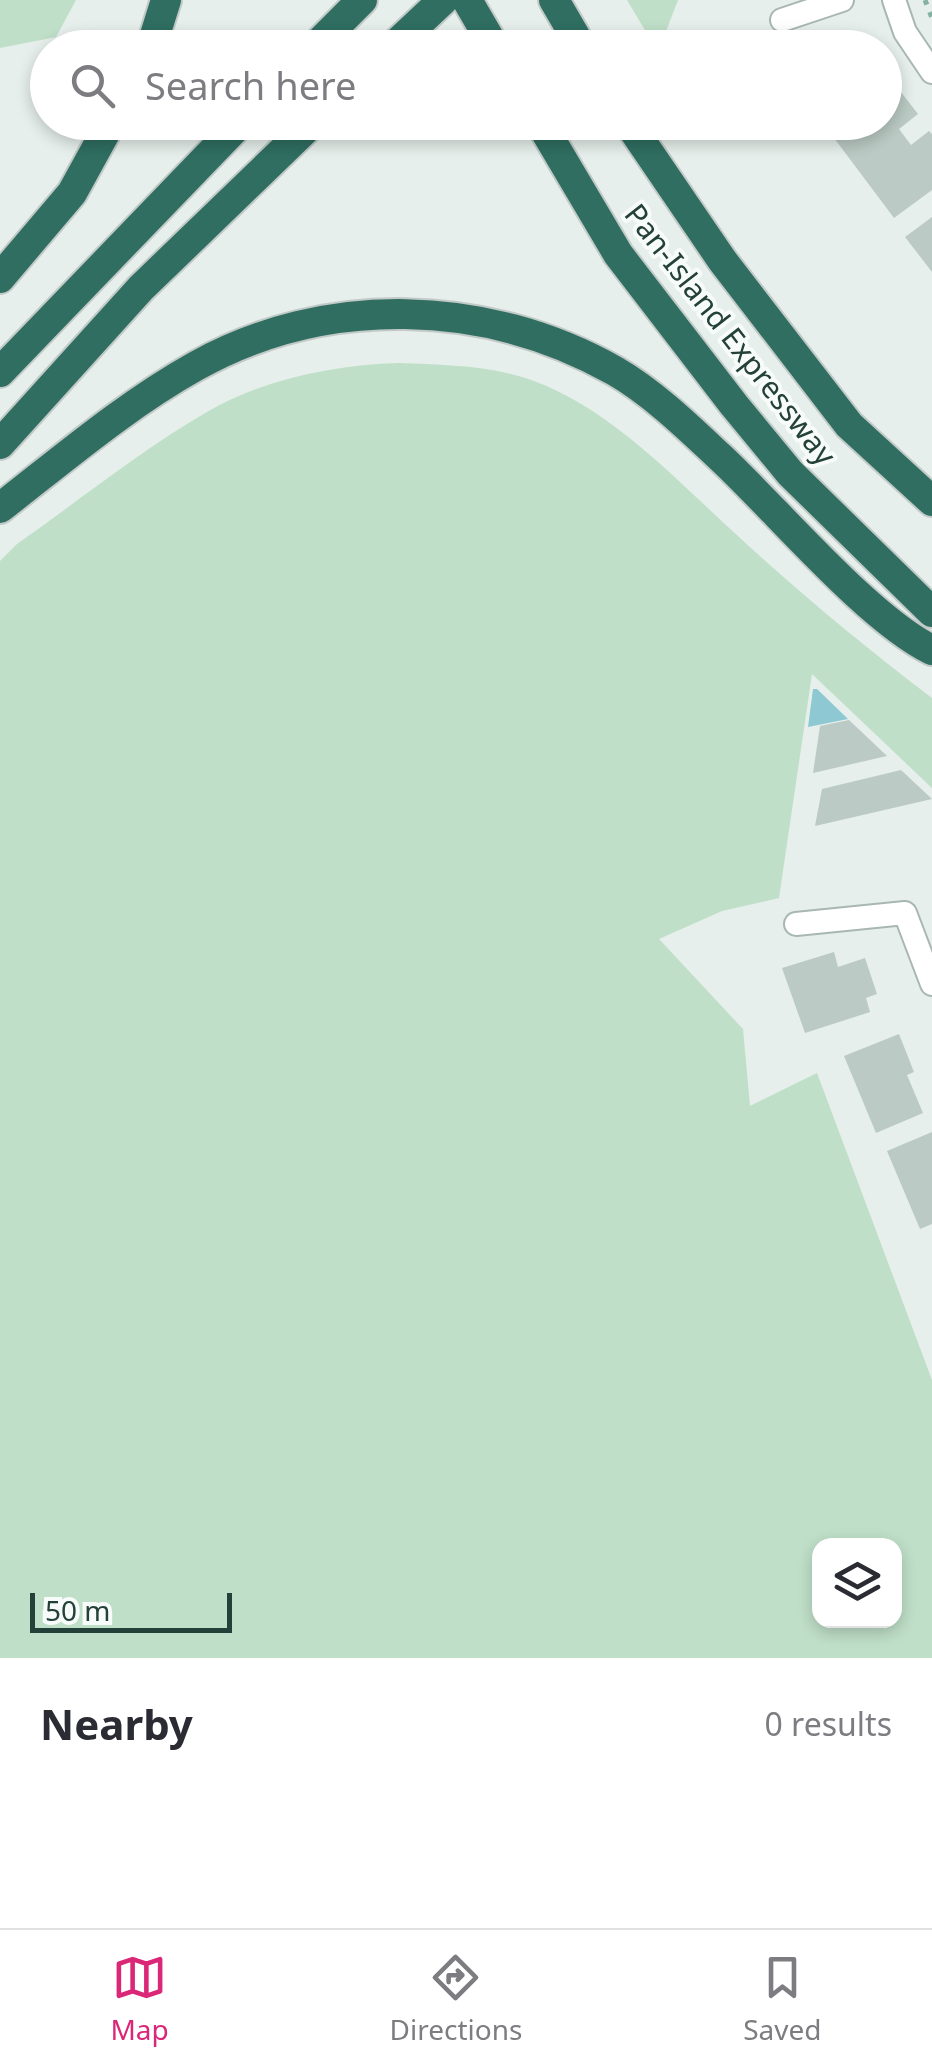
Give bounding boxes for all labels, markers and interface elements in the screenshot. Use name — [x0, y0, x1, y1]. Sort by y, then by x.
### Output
search box — [30, 30, 902, 140]
icon: search — [65, 58, 120, 113]
text: Search here — [145, 59, 356, 111]
street label: Pan-Island Expressway — [616, 195, 846, 474]
map controls — [812, 1538, 902, 1628]
button: layers — [812, 1538, 902, 1628]
scale bar — [30, 1588, 232, 1632]
text: 50 m — [45, 1591, 111, 1629]
text: Nearby — [40, 1695, 193, 1752]
text: 0 results — [765, 1702, 892, 1745]
tab: Map — [110, 1950, 169, 2048]
tab: Directions — [390, 1950, 522, 2048]
tab: Saved — [743, 1950, 822, 2048]

